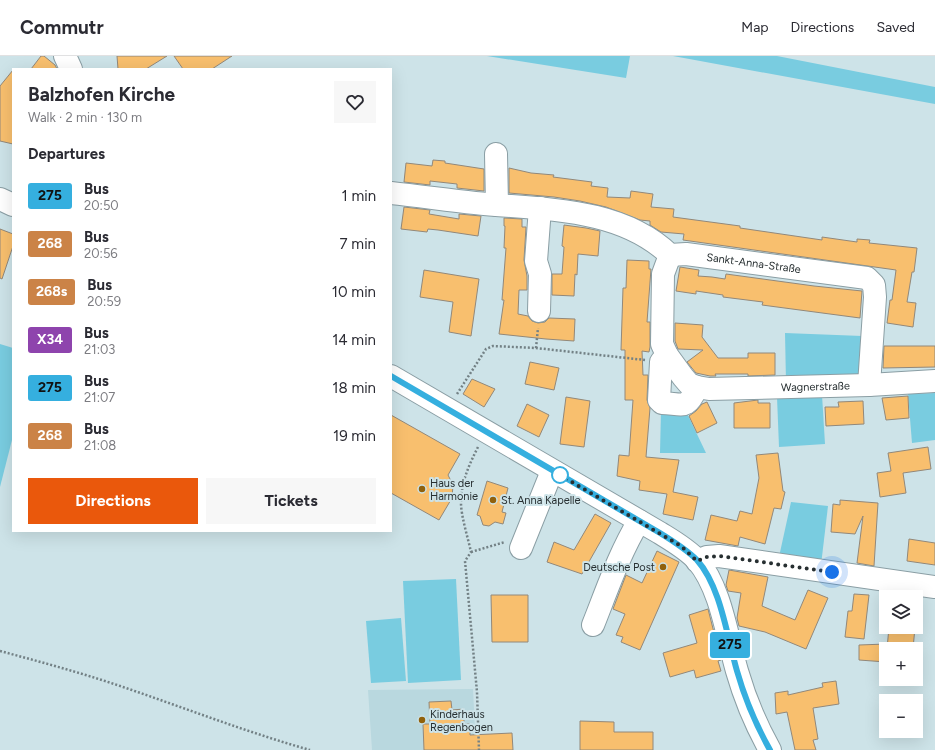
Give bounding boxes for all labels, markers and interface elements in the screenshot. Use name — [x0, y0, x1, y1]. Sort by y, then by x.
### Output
text: Commutr — [20, 16, 104, 39]
text: Map — [741, 19, 769, 36]
text: Directions — [791, 19, 854, 36]
text: Saved — [876, 19, 915, 36]
button: heart — [334, 81, 376, 123]
text: Balzhofen Kirche — [28, 83, 175, 106]
text: Walk · 2 min · 130 m — [28, 110, 142, 125]
text: Departures — [28, 145, 105, 163]
text: Bus — [84, 180, 109, 198]
text: 275 — [38, 187, 62, 204]
text: 1 min — [341, 187, 376, 205]
text: 20:50 — [84, 198, 119, 213]
text: Bus — [84, 228, 109, 246]
text: 268 — [38, 235, 62, 252]
text: 7 min — [340, 235, 376, 253]
text: 20:56 — [84, 246, 118, 261]
street label: Sankt-Anna-Straße — [706, 251, 802, 276]
text: Bus — [87, 276, 112, 294]
text: 268s — [36, 283, 67, 300]
text: 10 min — [332, 283, 376, 301]
text: 20:59 — [87, 294, 121, 309]
text: Bus — [84, 324, 109, 342]
text: X34 — [37, 331, 63, 348]
text: 14 min — [332, 331, 376, 349]
text: 21:03 — [84, 342, 115, 357]
text: Bus — [84, 372, 109, 390]
text: 275 — [38, 379, 62, 396]
text: 18 min — [332, 379, 376, 397]
street label: Wagnerstraße — [781, 379, 850, 394]
text: 21:07 — [84, 390, 115, 405]
text: Bus — [84, 420, 109, 438]
text: 268 — [38, 427, 62, 444]
text: 19 min — [333, 427, 376, 445]
text: 21:08 — [84, 438, 116, 453]
unlabelled marker — [551, 466, 569, 484]
place label: Haus der Harmonie — [430, 477, 478, 503]
button: Directions — [28, 478, 198, 524]
button: Tickets — [206, 478, 376, 524]
marker: Haus der Harmonie — [417, 484, 427, 494]
place label: St. Anna Kapelle — [501, 494, 581, 507]
marker: St. Anna Kapelle — [488, 495, 498, 505]
place label: Deutsche Post — [583, 561, 655, 574]
marker: Deutsche Post — [658, 562, 668, 572]
your location — [822, 562, 842, 582]
map controls — [879, 590, 923, 738]
button: layers — [879, 590, 923, 634]
line badge: 275 — [707, 632, 753, 658]
text: 275 — [718, 636, 742, 653]
button: + — [879, 642, 923, 686]
button: − — [879, 694, 923, 738]
place label: Kinderhaus Regenbogen — [430, 708, 493, 734]
marker: Kinderhaus Regenbogen — [417, 715, 427, 725]

